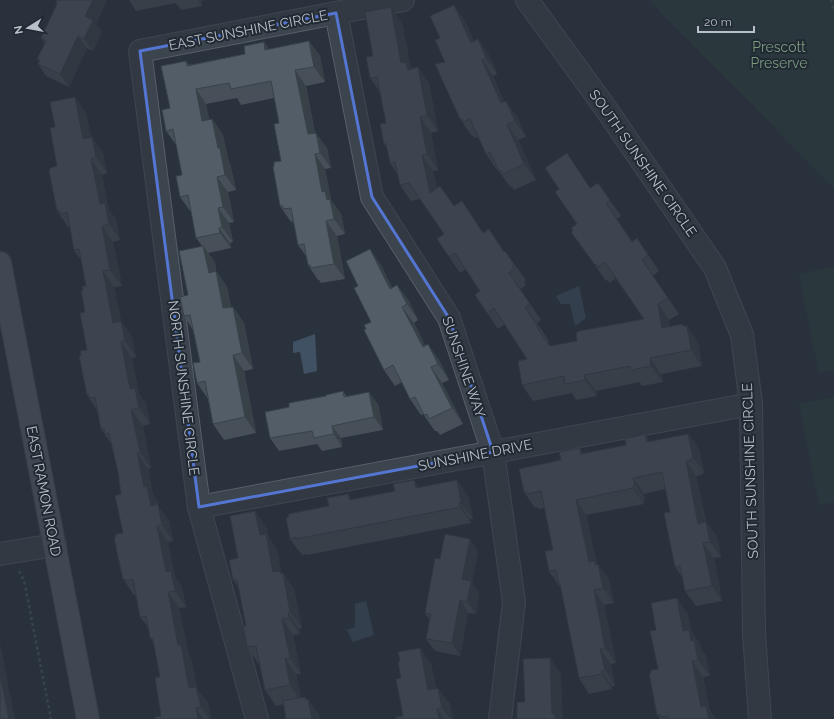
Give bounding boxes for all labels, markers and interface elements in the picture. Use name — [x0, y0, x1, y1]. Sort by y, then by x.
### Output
street label: EAST SUNSHINE CIRCLE — [167, 7, 329, 53]
north arrow — [8, 8, 48, 48]
scale bar — [698, 8, 754, 34]
text: 20 m — [704, 15, 732, 29]
text: N — [11, 24, 26, 35]
park label: Prescott Preserve — [751, 39, 807, 71]
street label: SOUTH SUNSHINE CIRCLE — [586, 86, 700, 240]
street label: NORTH SUNSHINE CIRCLE — [165, 299, 203, 477]
street label: SUNSHINE WAY — [439, 314, 489, 420]
street label: SOUTH SUNSHINE CIRCLE — [739, 383, 761, 559]
street label: EAST RAMON ROAD — [24, 424, 64, 558]
street label: SUNSHINE DRIVE — [417, 436, 533, 474]

